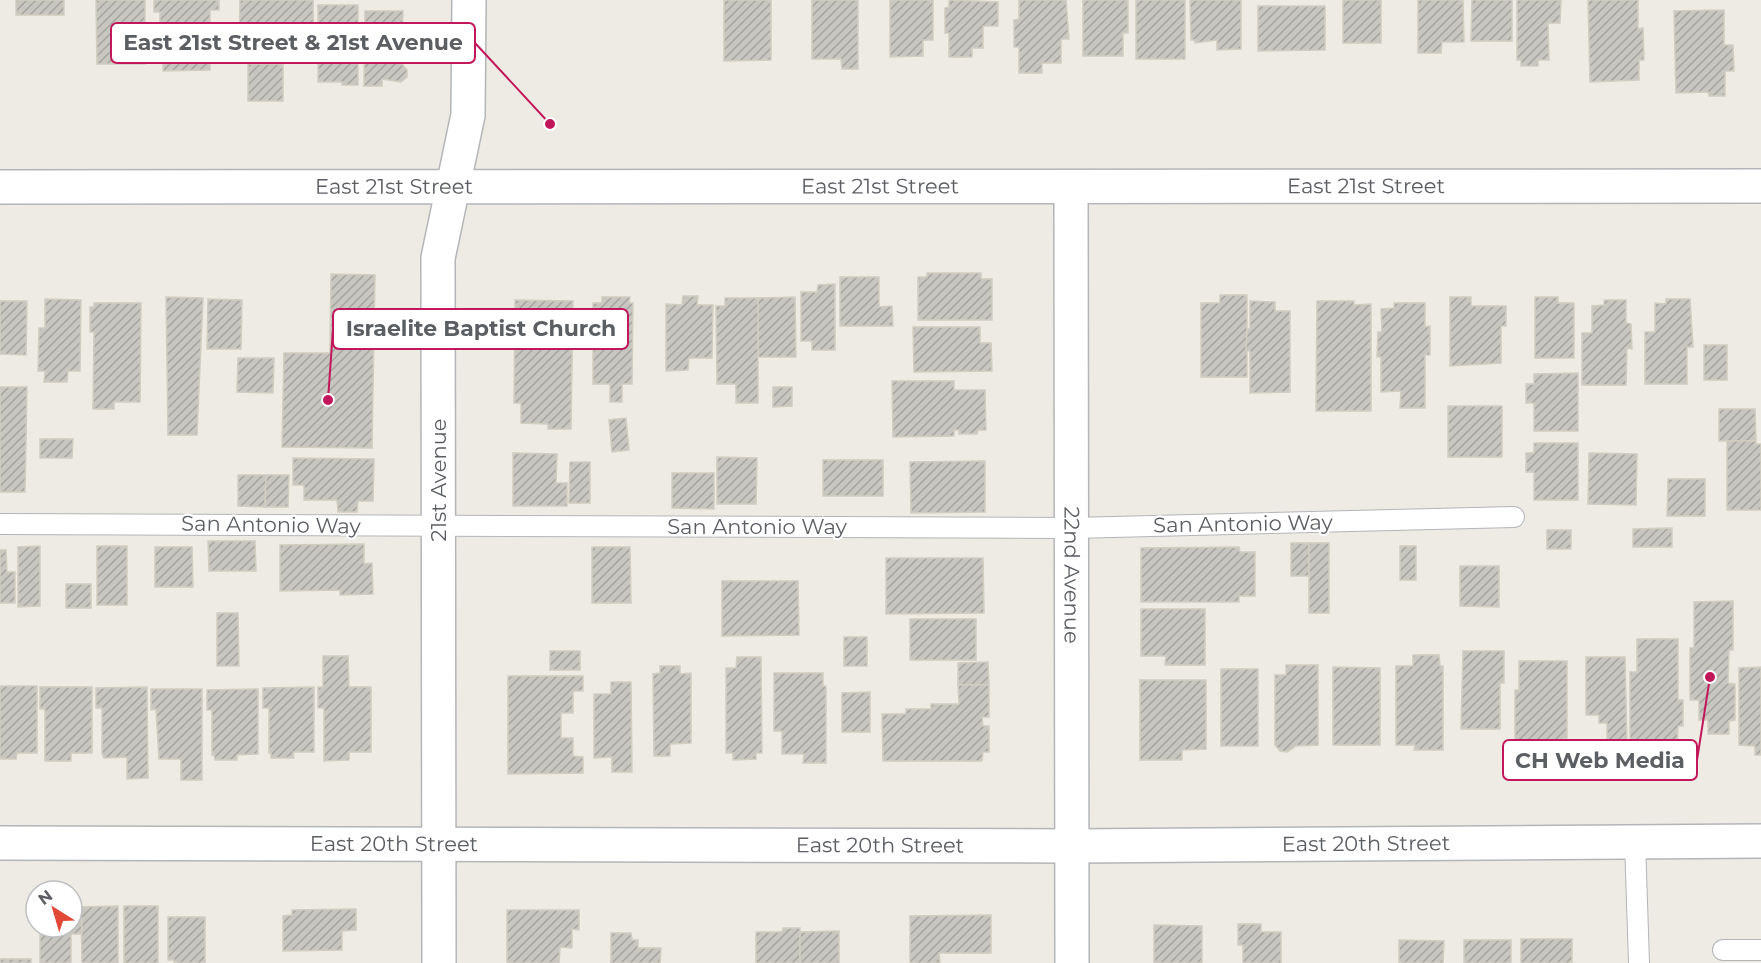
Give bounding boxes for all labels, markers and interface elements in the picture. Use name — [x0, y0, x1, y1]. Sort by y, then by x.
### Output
callout: East 21st Street & 21st Avenue — [111, 23, 475, 63]
text: East 21st Street & 21st Avenue — [123, 29, 463, 56]
street label: East 21st Street — [801, 173, 959, 199]
street label: East 21st Street — [1287, 173, 1445, 198]
street label: East 21st Street — [315, 174, 473, 199]
callout: Israelite Baptist Church — [333, 309, 628, 349]
text: Israelite Baptist Church — [346, 315, 616, 342]
street label: 21st Avenue — [426, 418, 451, 542]
street label: 22nd Avenue — [1059, 506, 1085, 644]
street label: San Antonio Way — [1153, 509, 1334, 538]
street label: San Antonio Way — [181, 510, 362, 539]
street label: San Antonio Way — [667, 514, 847, 539]
callout: CH Web Media — [1503, 740, 1697, 780]
text: CH Web Media — [1515, 747, 1685, 774]
street label: East 20th Street — [1282, 830, 1450, 856]
street label: East 20th Street — [310, 831, 478, 856]
street label: East 20th Street — [796, 832, 964, 858]
north arrow — [24, 879, 84, 939]
text: N — [34, 886, 56, 909]

